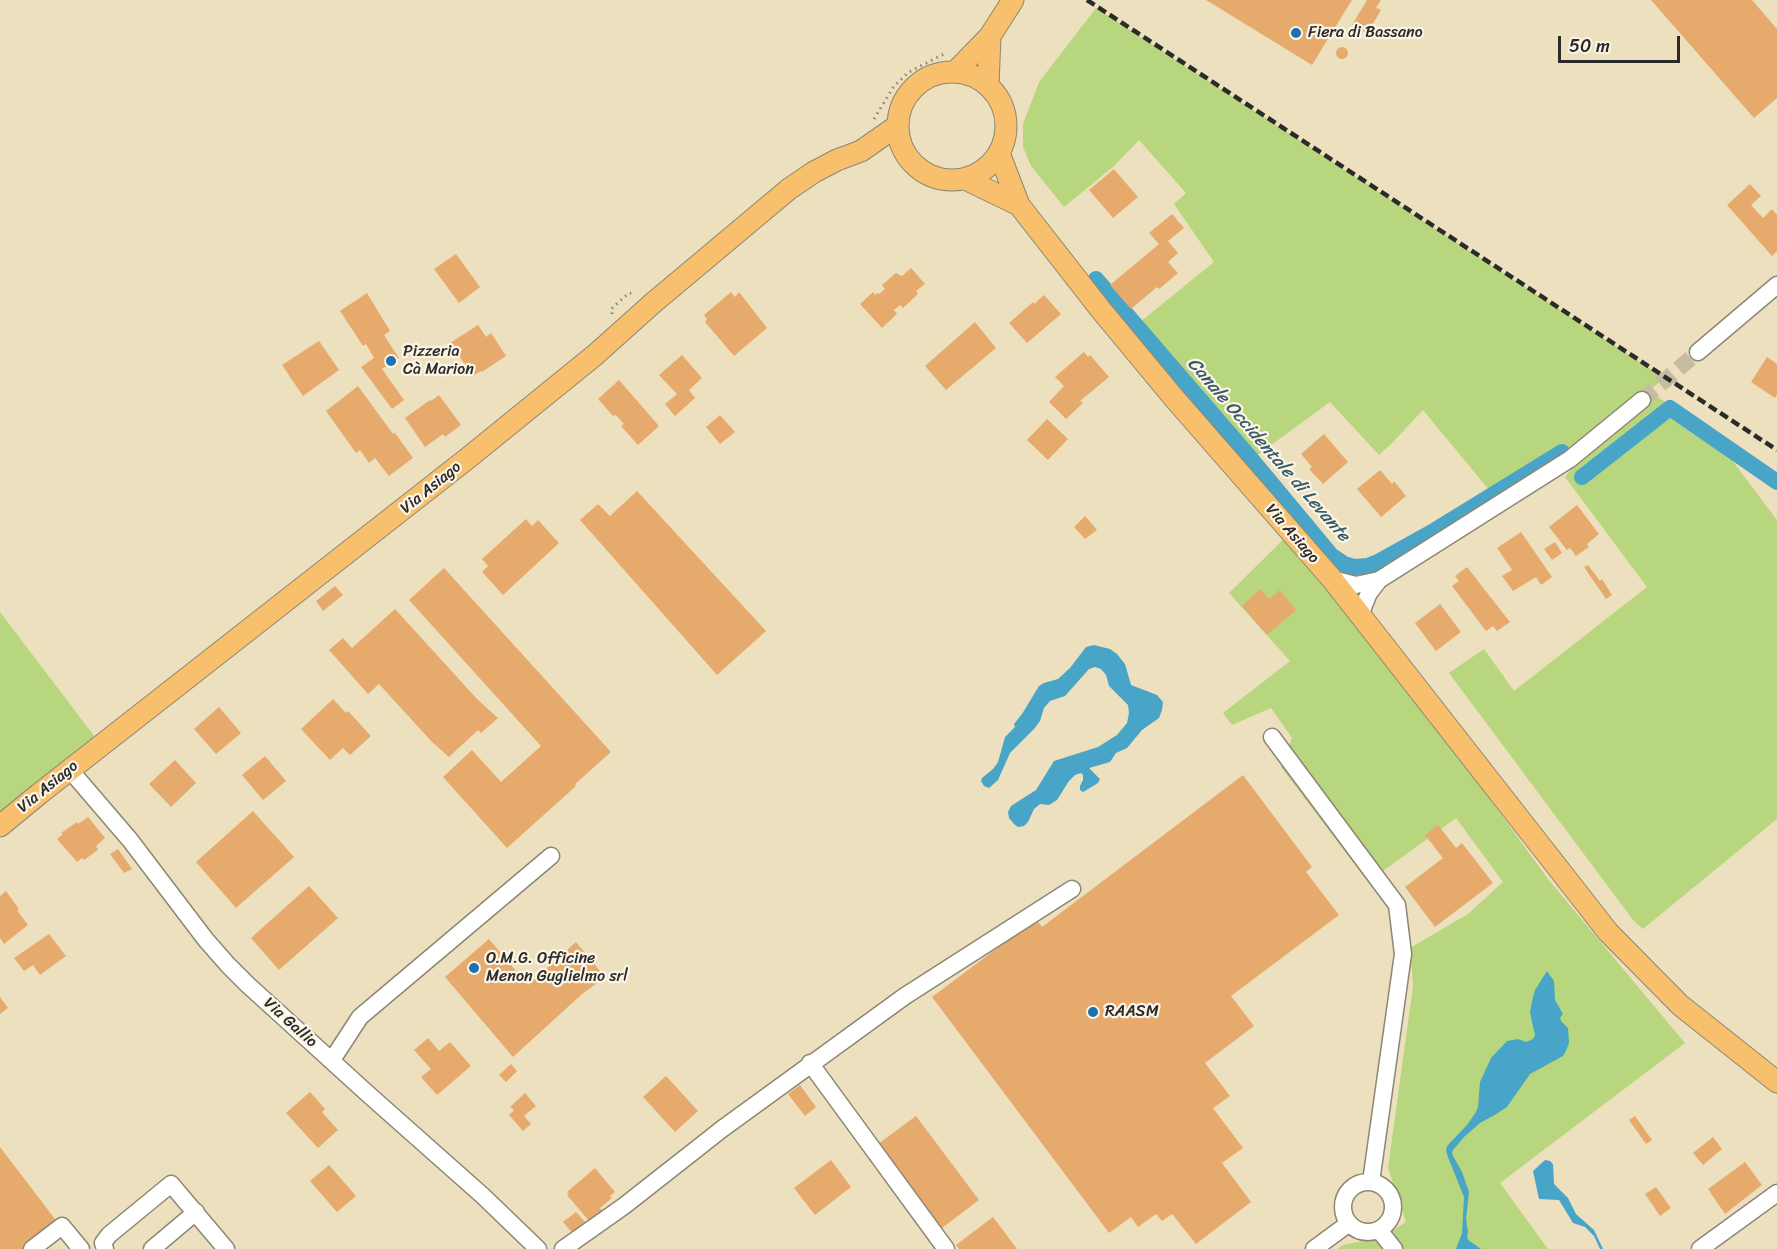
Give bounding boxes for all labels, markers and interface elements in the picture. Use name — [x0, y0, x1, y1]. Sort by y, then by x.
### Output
place label: Fiera di Bassano — [1308, 23, 1423, 43]
scale bar — [1561, 24, 1682, 62]
marker: Fiera di Bassano — [1289, 26, 1303, 40]
text: 50 m — [1569, 30, 1610, 62]
place label: Pizzeria Cà Marion — [403, 342, 474, 380]
marker: Pizzeria Cà Marion — [384, 354, 398, 368]
water label: Canale Occidentale di Levante — [1182, 354, 1354, 546]
street label: Via Asiago — [397, 458, 465, 518]
street label: Via Asiago — [1261, 500, 1323, 568]
street label: Via Asiago — [14, 757, 82, 817]
place label: O.M.G. Officine Menon Guglielmo srl — [486, 949, 628, 987]
marker: O.M.G. Officine Menon Guglielmo srl — [467, 961, 481, 975]
street label: Via Gallio — [259, 994, 321, 1052]
place label: RAASM — [1105, 1002, 1159, 1022]
marker: RAASM — [1086, 1005, 1100, 1019]

